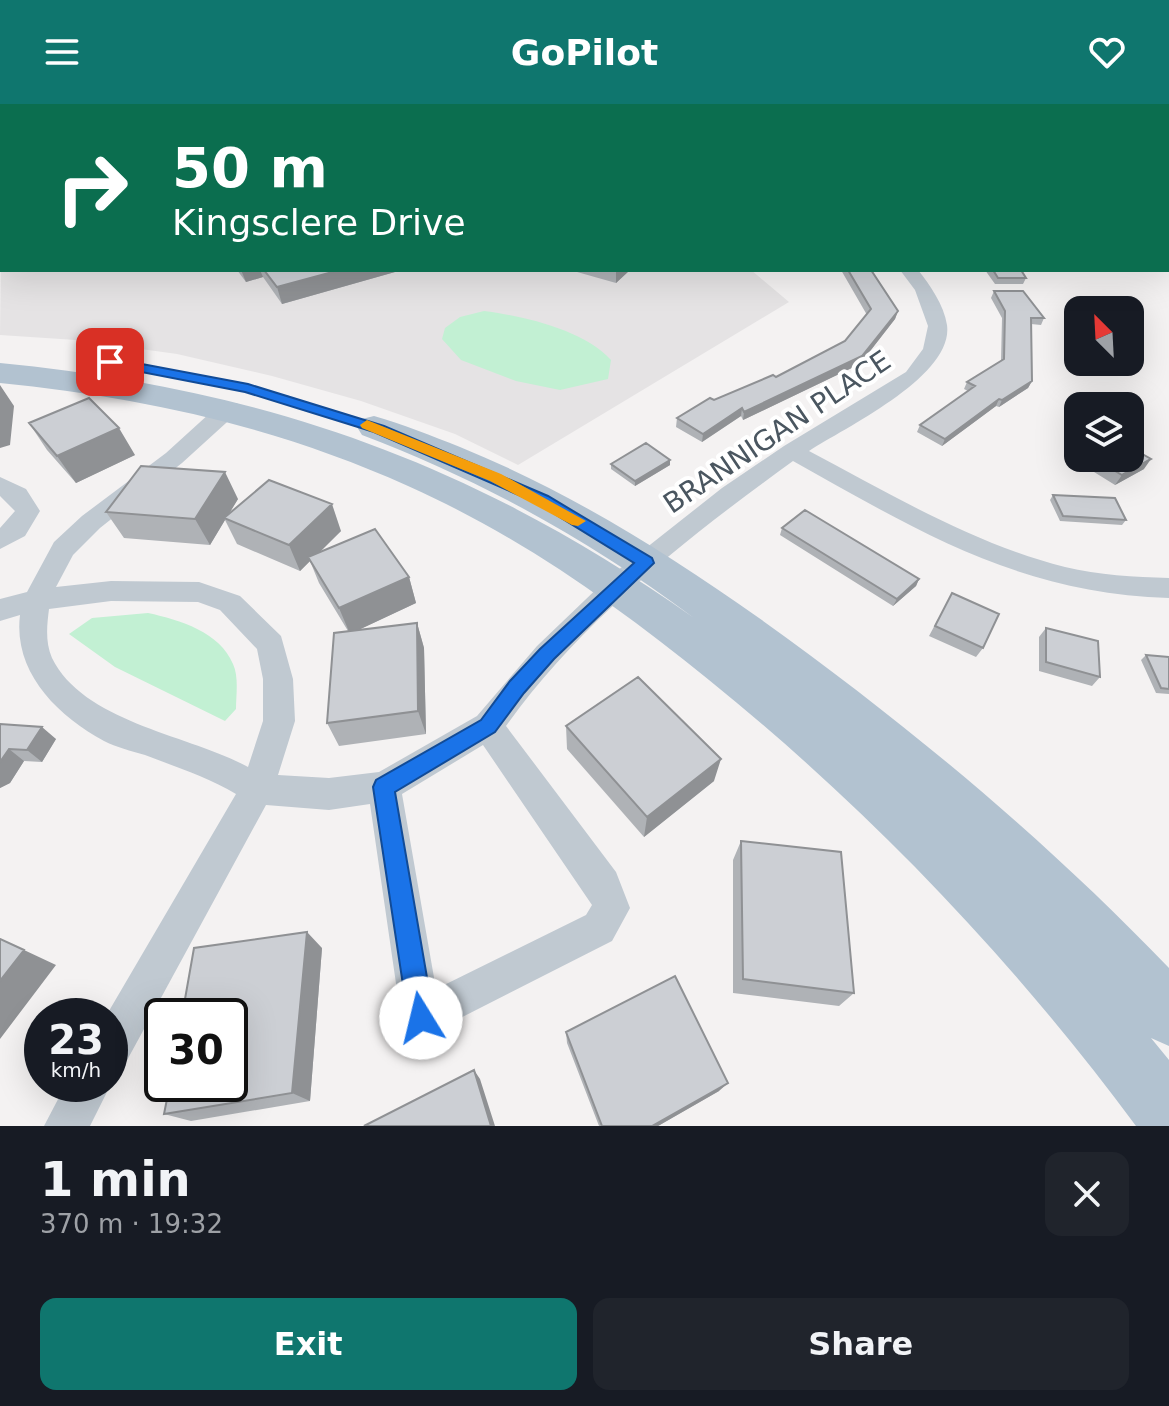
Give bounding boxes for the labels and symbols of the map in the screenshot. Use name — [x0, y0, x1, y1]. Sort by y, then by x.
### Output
north arrow — [1064, 296, 1144, 376]
pin — [76, 328, 144, 396]
street label: BRANNIGAN PLACE — [657, 344, 897, 520]
position arrow — [379, 976, 463, 1060]
speed limit sign: 30 — [144, 998, 248, 1102]

